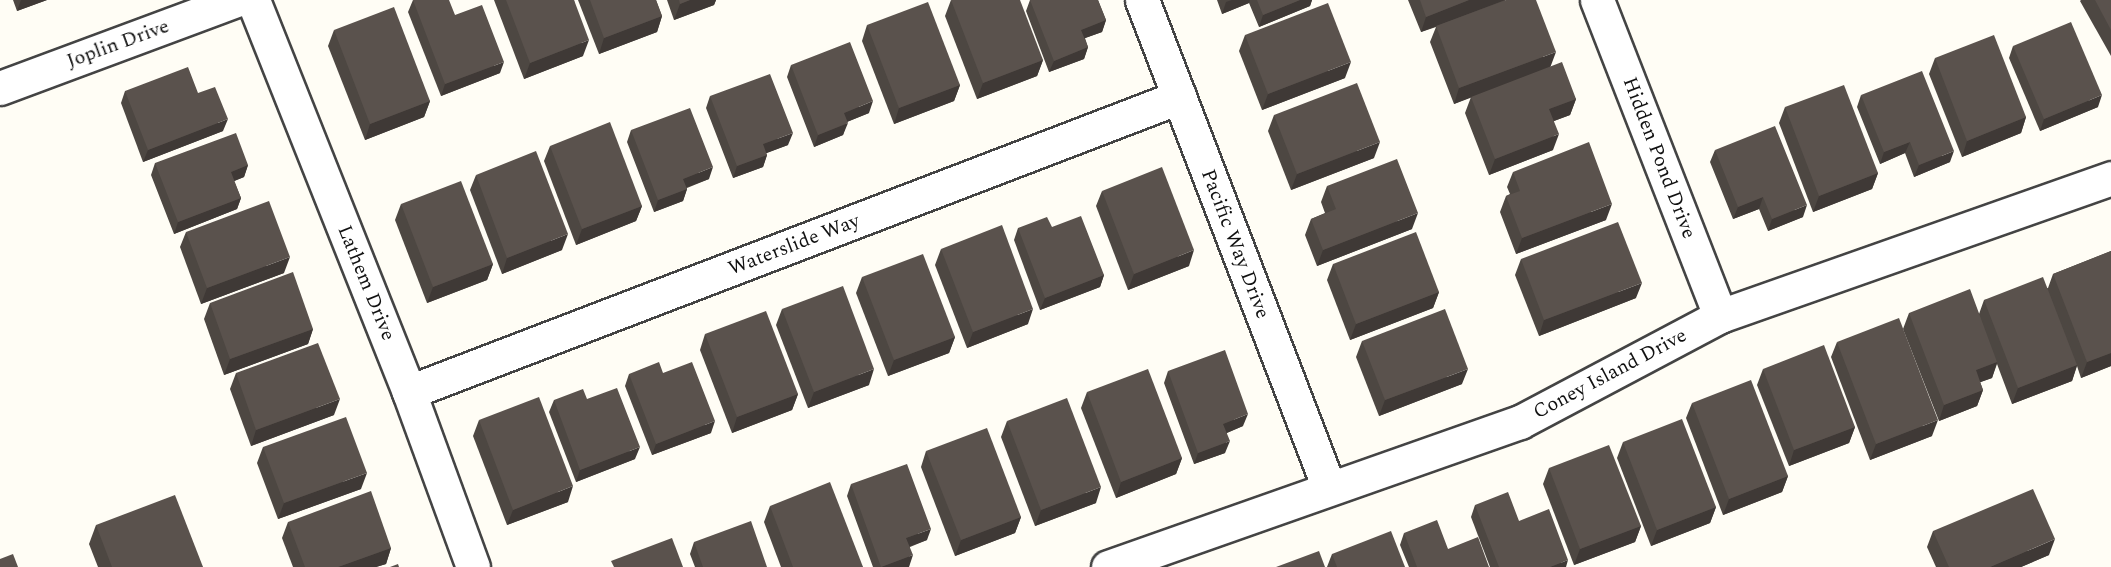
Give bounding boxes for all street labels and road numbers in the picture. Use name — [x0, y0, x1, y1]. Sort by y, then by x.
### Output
street label: Joplin Drive — [63, 14, 173, 74]
street label: Hidden Pond Drive — [1617, 74, 1701, 242]
street label: Pacific Way Drive — [1195, 166, 1275, 322]
street label: Waterslide Way — [725, 209, 863, 281]
street label: Lathem Drive — [332, 222, 400, 344]
street label: Coney Island Drive — [1529, 323, 1691, 425]

